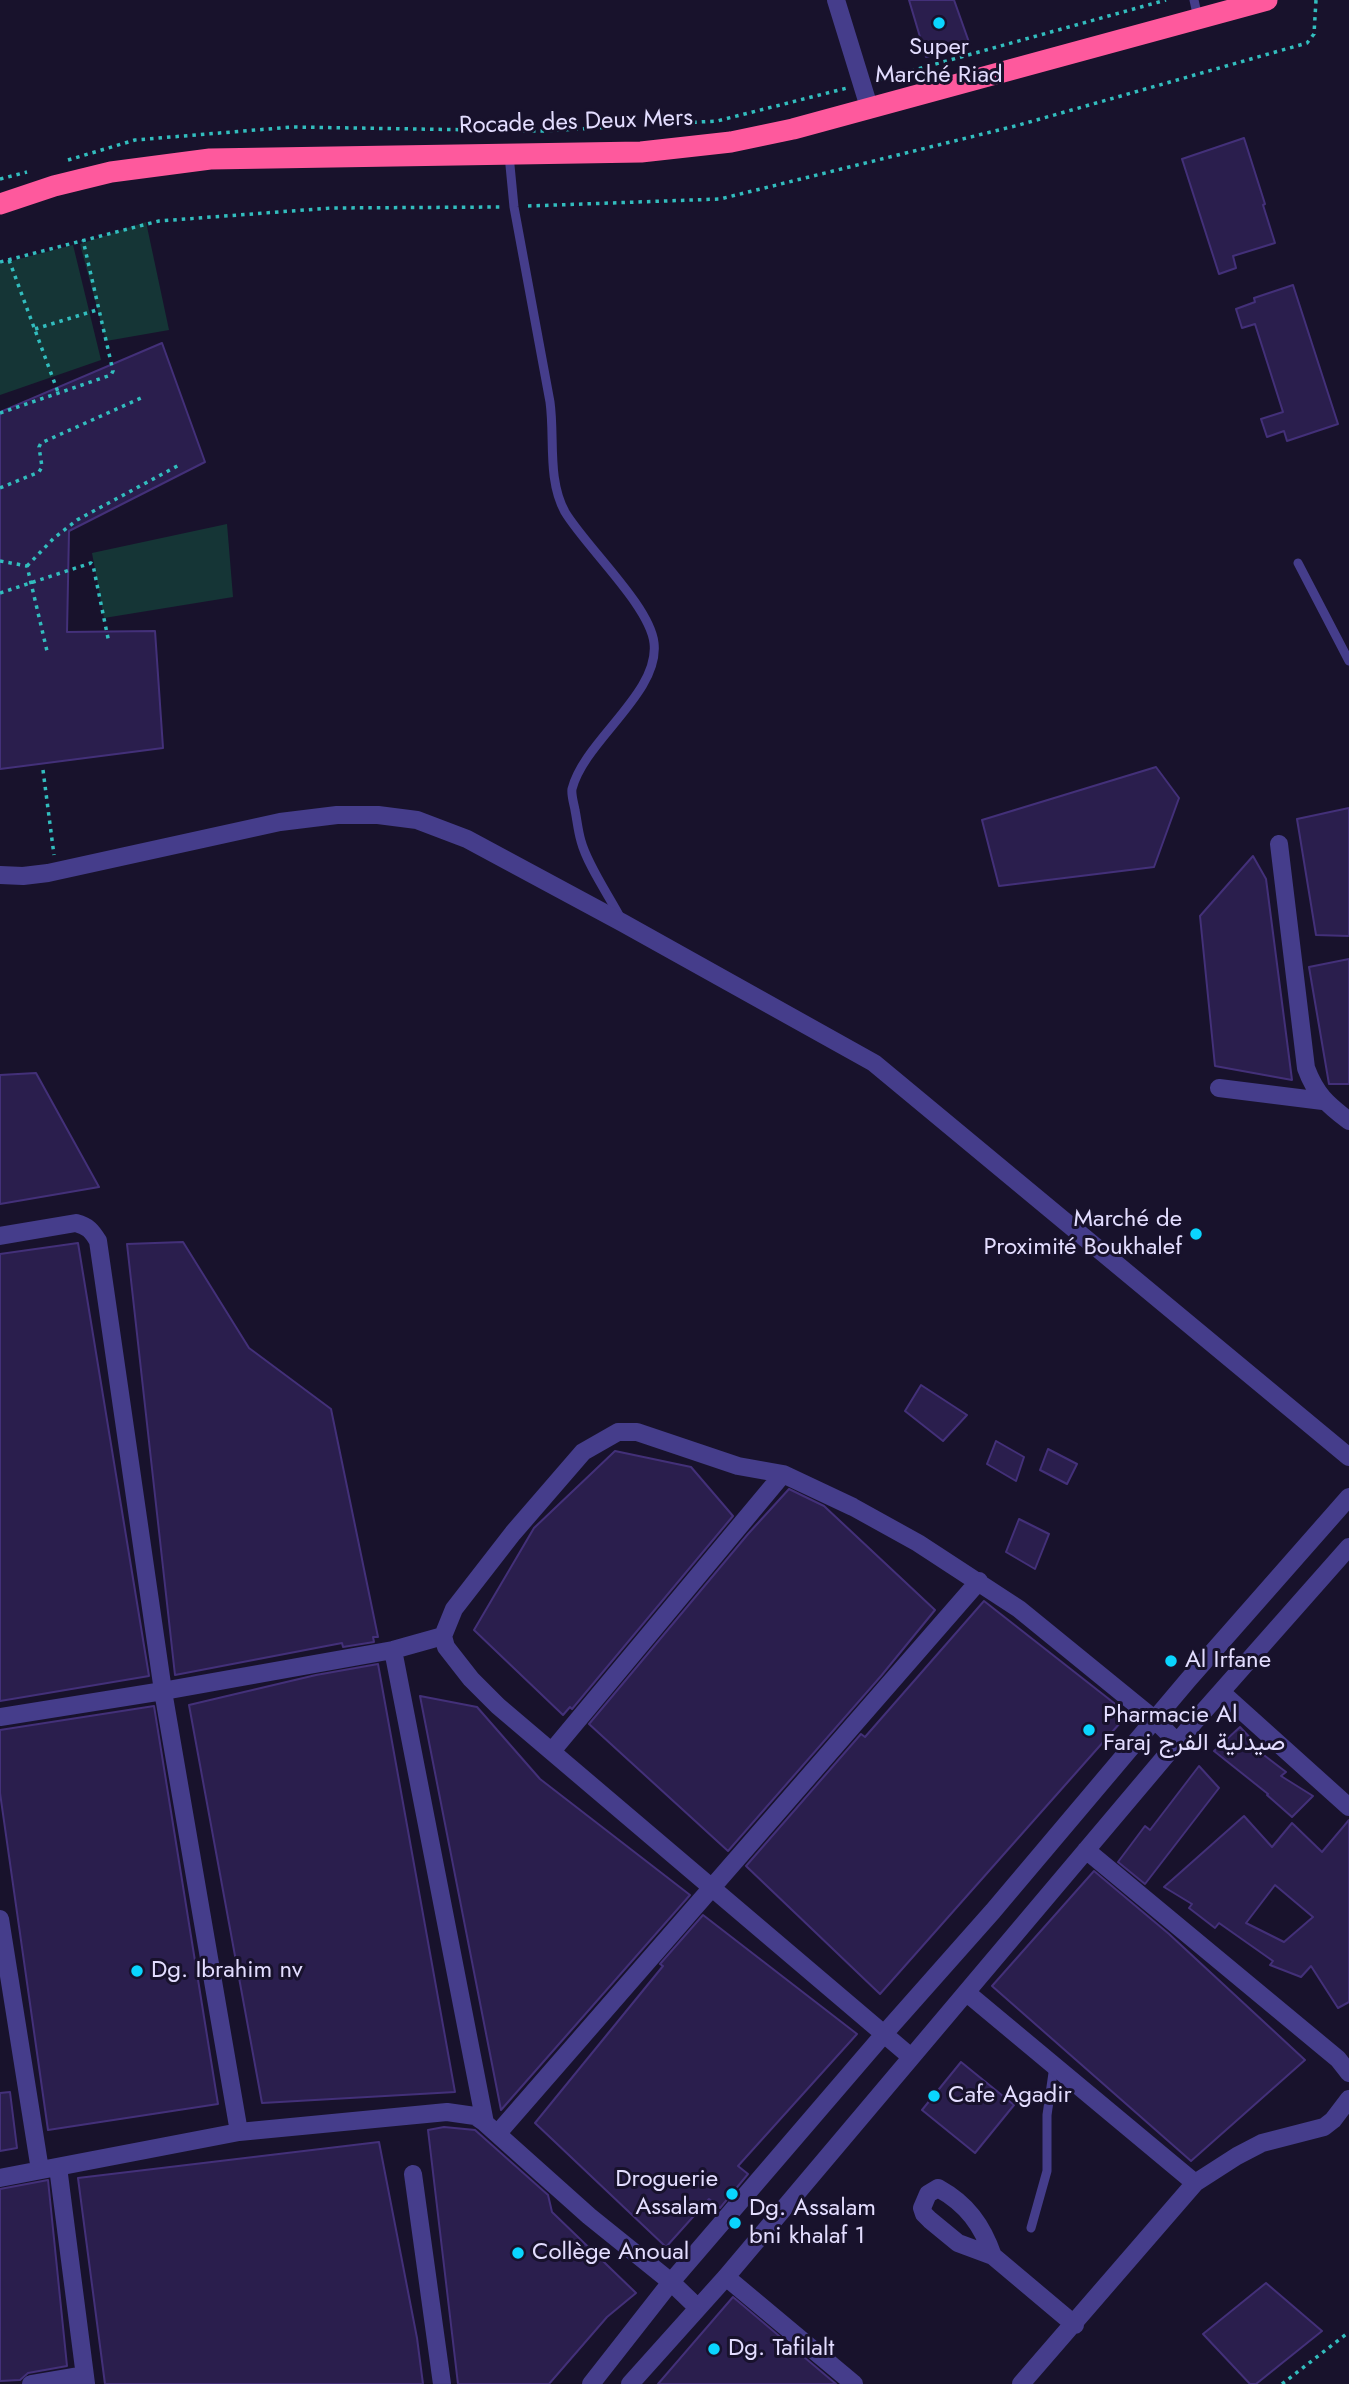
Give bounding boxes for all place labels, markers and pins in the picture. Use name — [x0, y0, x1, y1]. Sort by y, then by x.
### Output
marker: Super Marché Riad — [931, 15, 947, 31]
place label: Super Marché Riad — [875, 34, 1003, 90]
place label: Marché de Proximité Boukhalef — [984, 1206, 1182, 1262]
marker: Marché de Proximité Boukhalef — [1188, 1226, 1204, 1242]
place label: Al Irfane — [1185, 1647, 1271, 1675]
marker: Al Irfane — [1163, 1653, 1179, 1669]
place label: Pharmacie Al Faraj صيدلية الفرج — [1103, 1702, 1285, 1758]
marker: Pharmacie Al Faraj صيدلية الفرج — [1081, 1722, 1097, 1738]
place label: Dg. Ibrahim nv — [151, 1957, 303, 1985]
marker: Dg. Ibrahim nv — [129, 1963, 145, 1979]
place label: Cafe Agadir — [948, 2082, 1072, 2110]
marker: Cafe Agadir — [926, 2088, 942, 2104]
place label: Droguerie Assalam — [615, 2166, 718, 2222]
marker: Droguerie Assalam — [724, 2186, 740, 2202]
place label: Dg. Assalam bni khalaf 1 — [749, 2195, 876, 2251]
marker: Dg. Assalam bni khalaf 1 — [727, 2215, 743, 2231]
place label: Collège Anoual — [532, 2239, 689, 2267]
marker: Collège Anoual — [510, 2245, 526, 2261]
place label: Dg. Tafilalt — [728, 2335, 834, 2363]
marker: Dg. Tafilalt — [706, 2341, 722, 2357]

